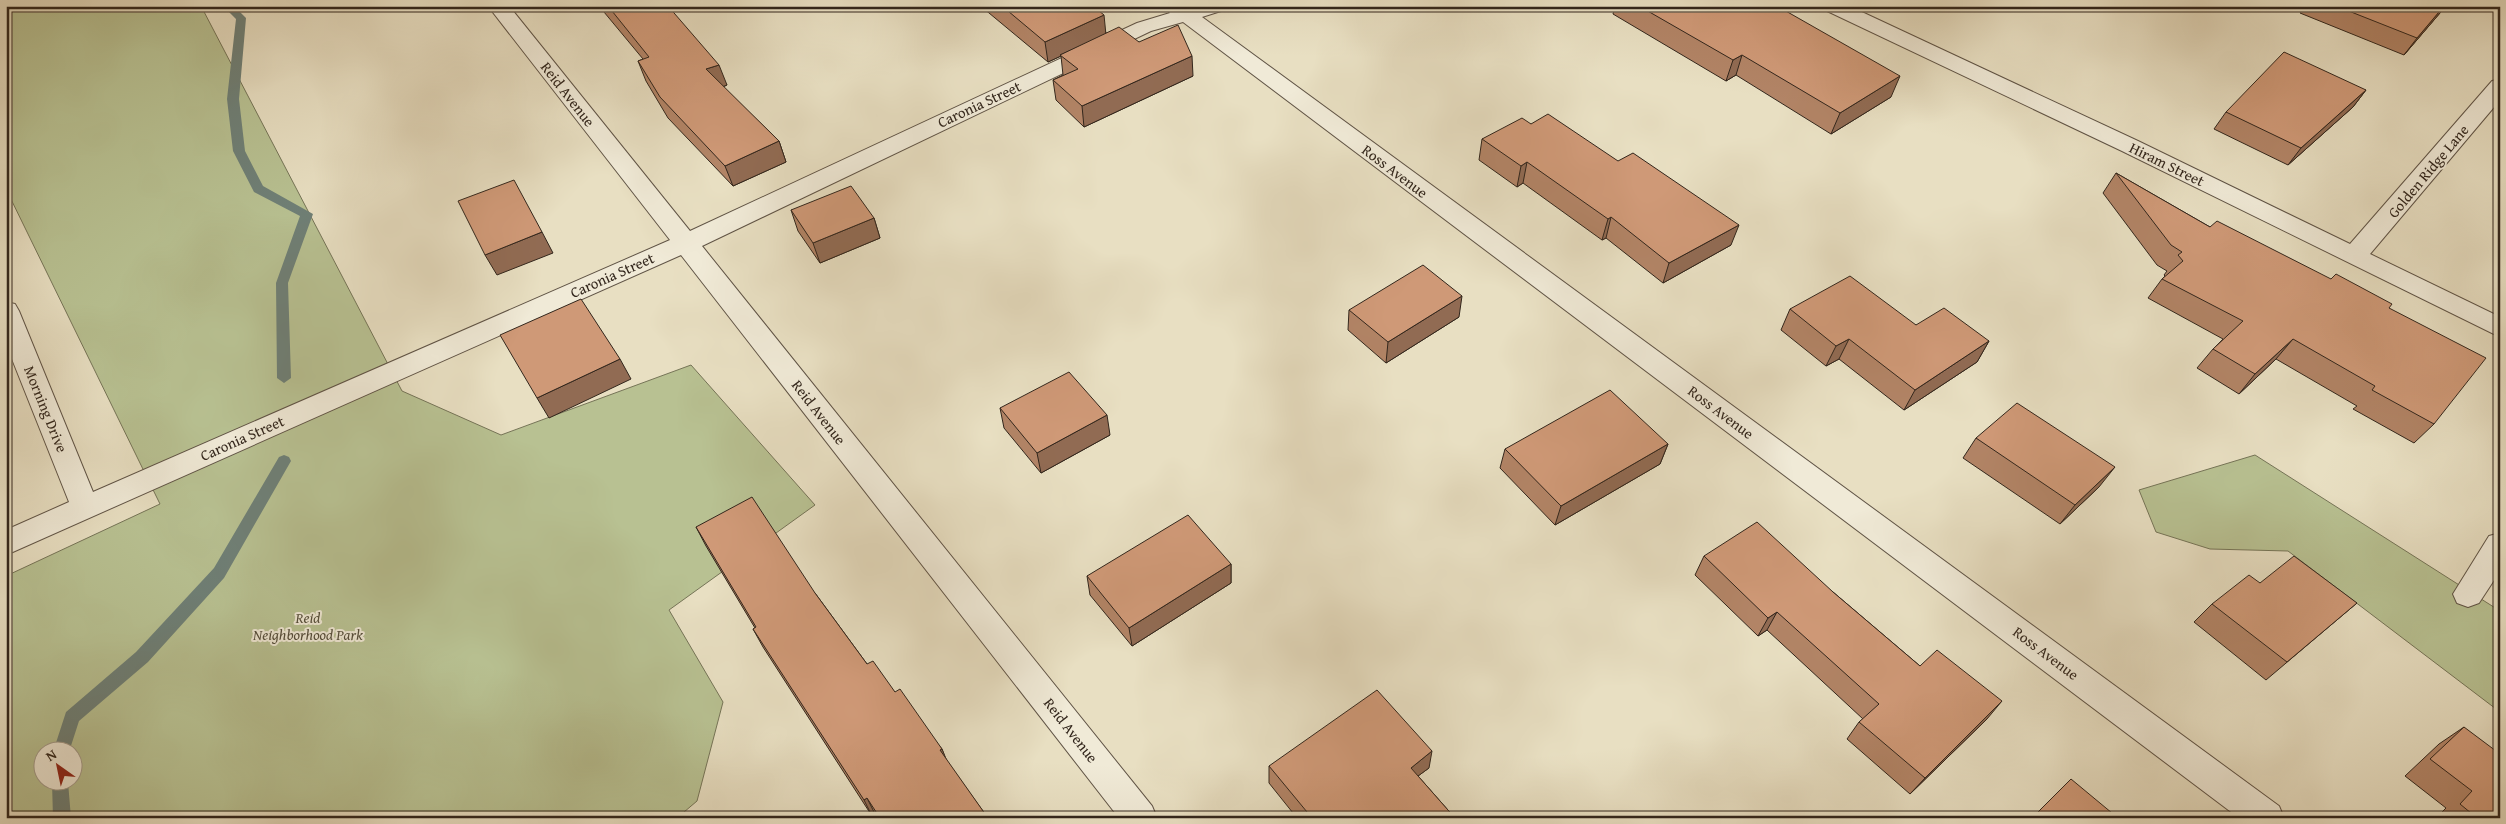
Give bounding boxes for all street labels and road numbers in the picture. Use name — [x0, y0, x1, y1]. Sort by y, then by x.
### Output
street label: Reid Avenue — [536, 57, 600, 131]
street label: Caronia Street — [934, 75, 1025, 132]
street label: Golden Ridge Lane — [2383, 120, 2473, 222]
street label: Hiram Street — [2126, 137, 2209, 191]
street label: Ross Avenue — [1358, 139, 1432, 203]
street label: Caronia Street — [567, 247, 658, 303]
street label: Morning Drive — [19, 363, 73, 455]
street label: Reid Avenue — [787, 375, 851, 449]
street label: Ross Avenue — [1684, 380, 1758, 444]
street label: Caronia Street — [197, 410, 288, 466]
street label: Ross Avenue — [2009, 621, 2083, 685]
street label: Reid Avenue — [1039, 693, 1103, 767]

